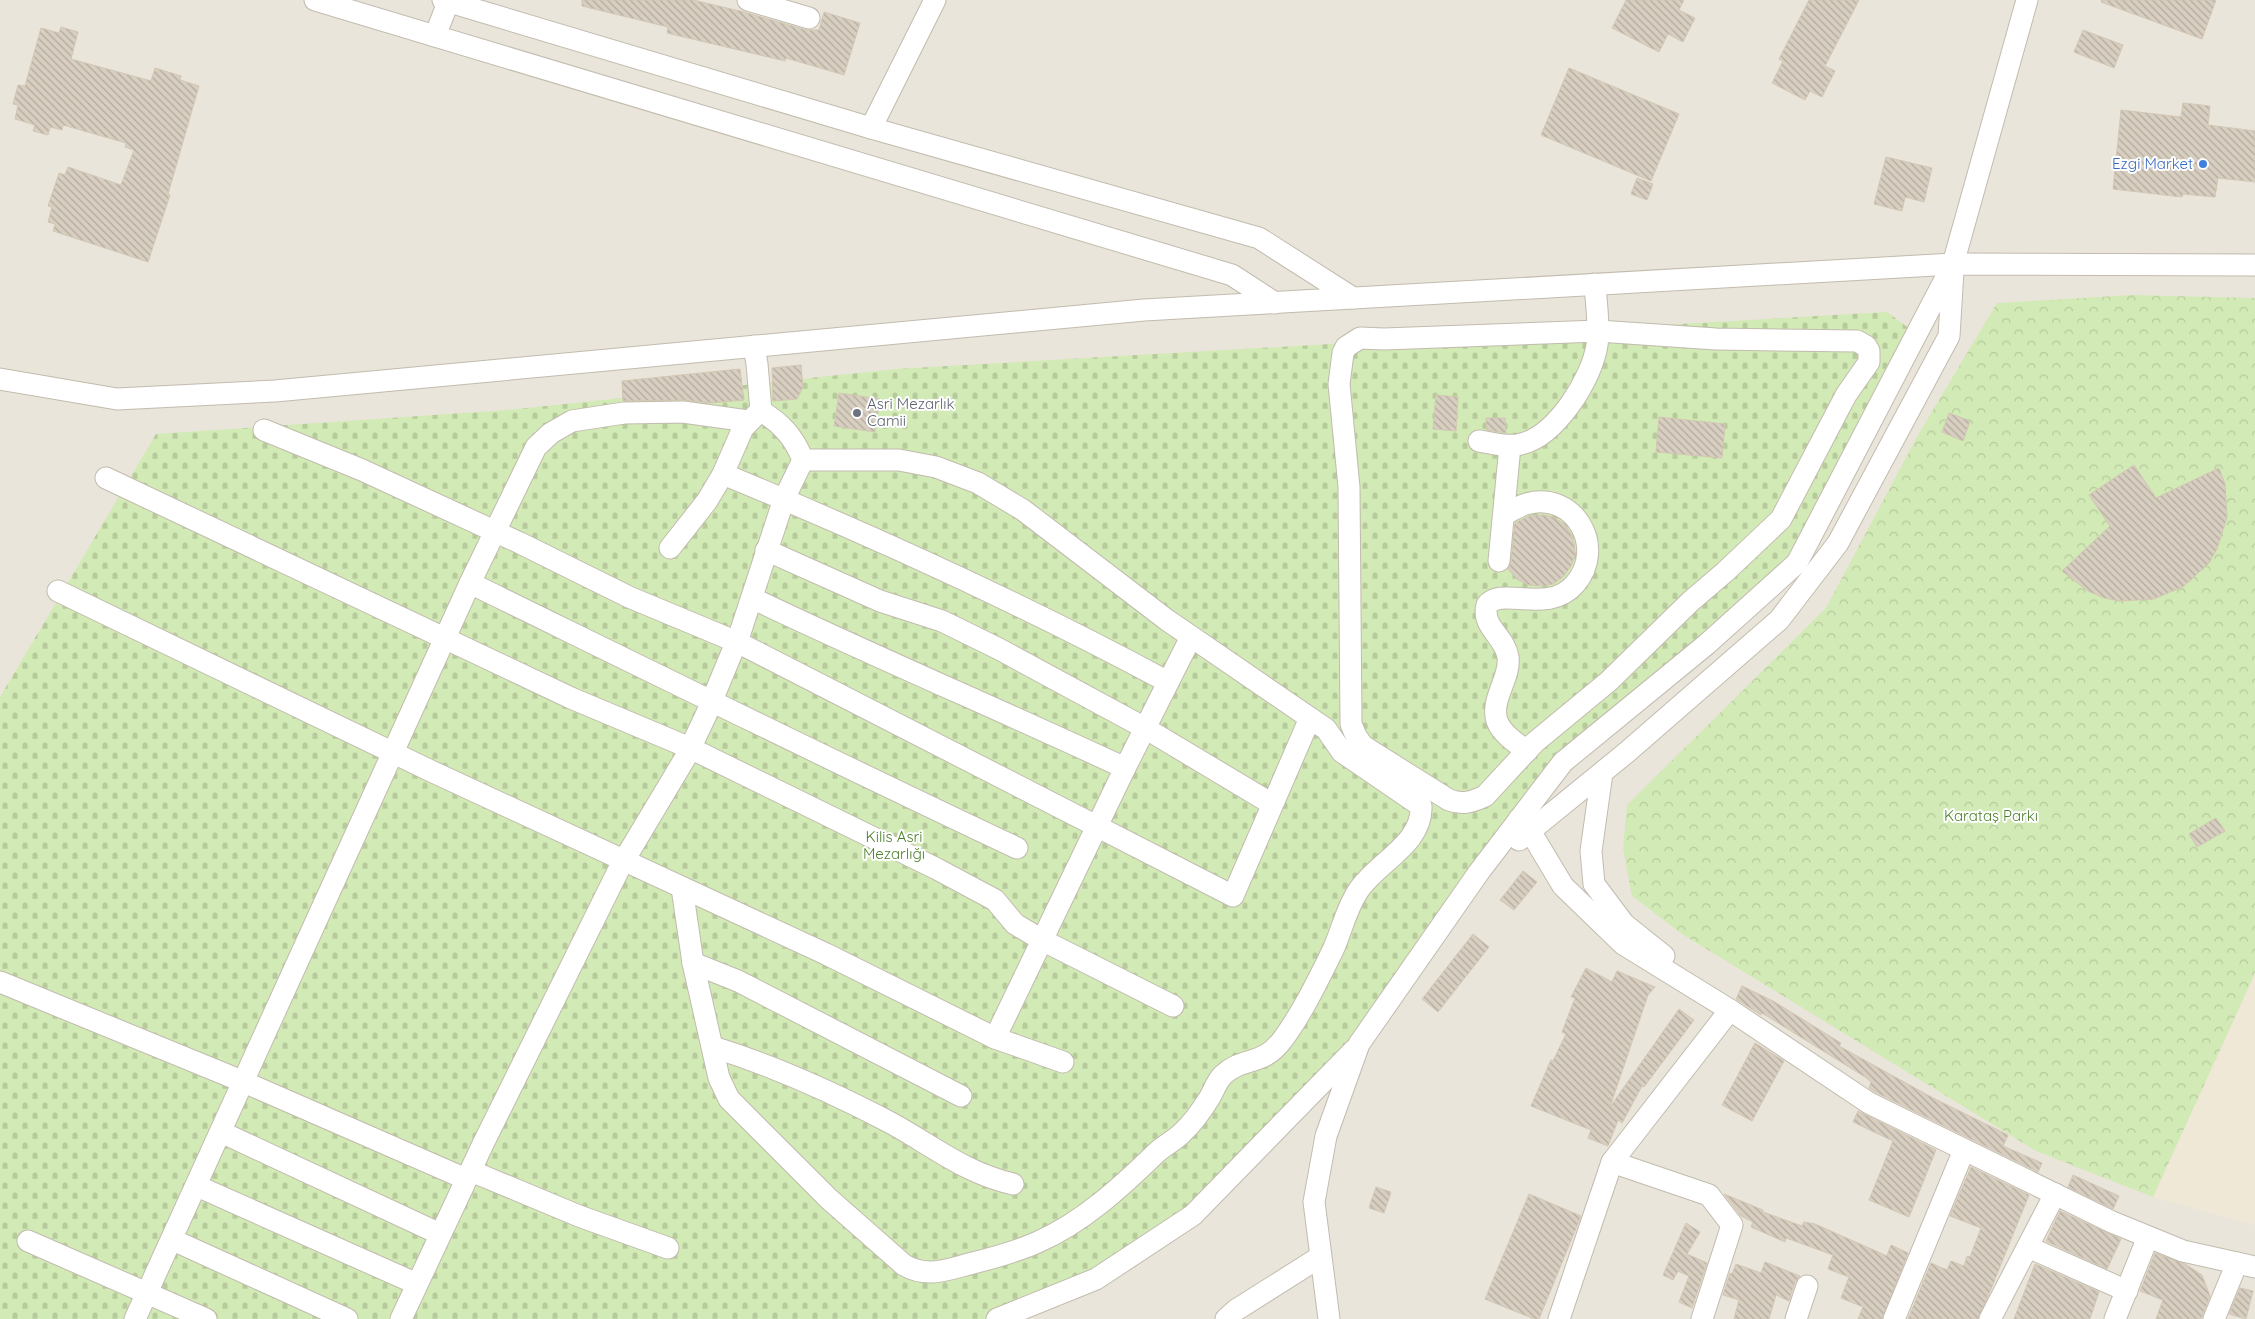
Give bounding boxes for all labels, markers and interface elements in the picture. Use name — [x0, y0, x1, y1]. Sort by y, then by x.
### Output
place label: Ezgi Market — [2112, 154, 2193, 173]
marker: Ezgi Market — [2197, 158, 2209, 170]
place label: Asri Mezarlık Camii — [867, 394, 954, 430]
marker: Asri Mezarlık Camii — [851, 407, 863, 419]
park label: Karataş Parkı — [1944, 806, 2038, 825]
park label: Kilis Asri Mezarlığı — [863, 827, 925, 863]

